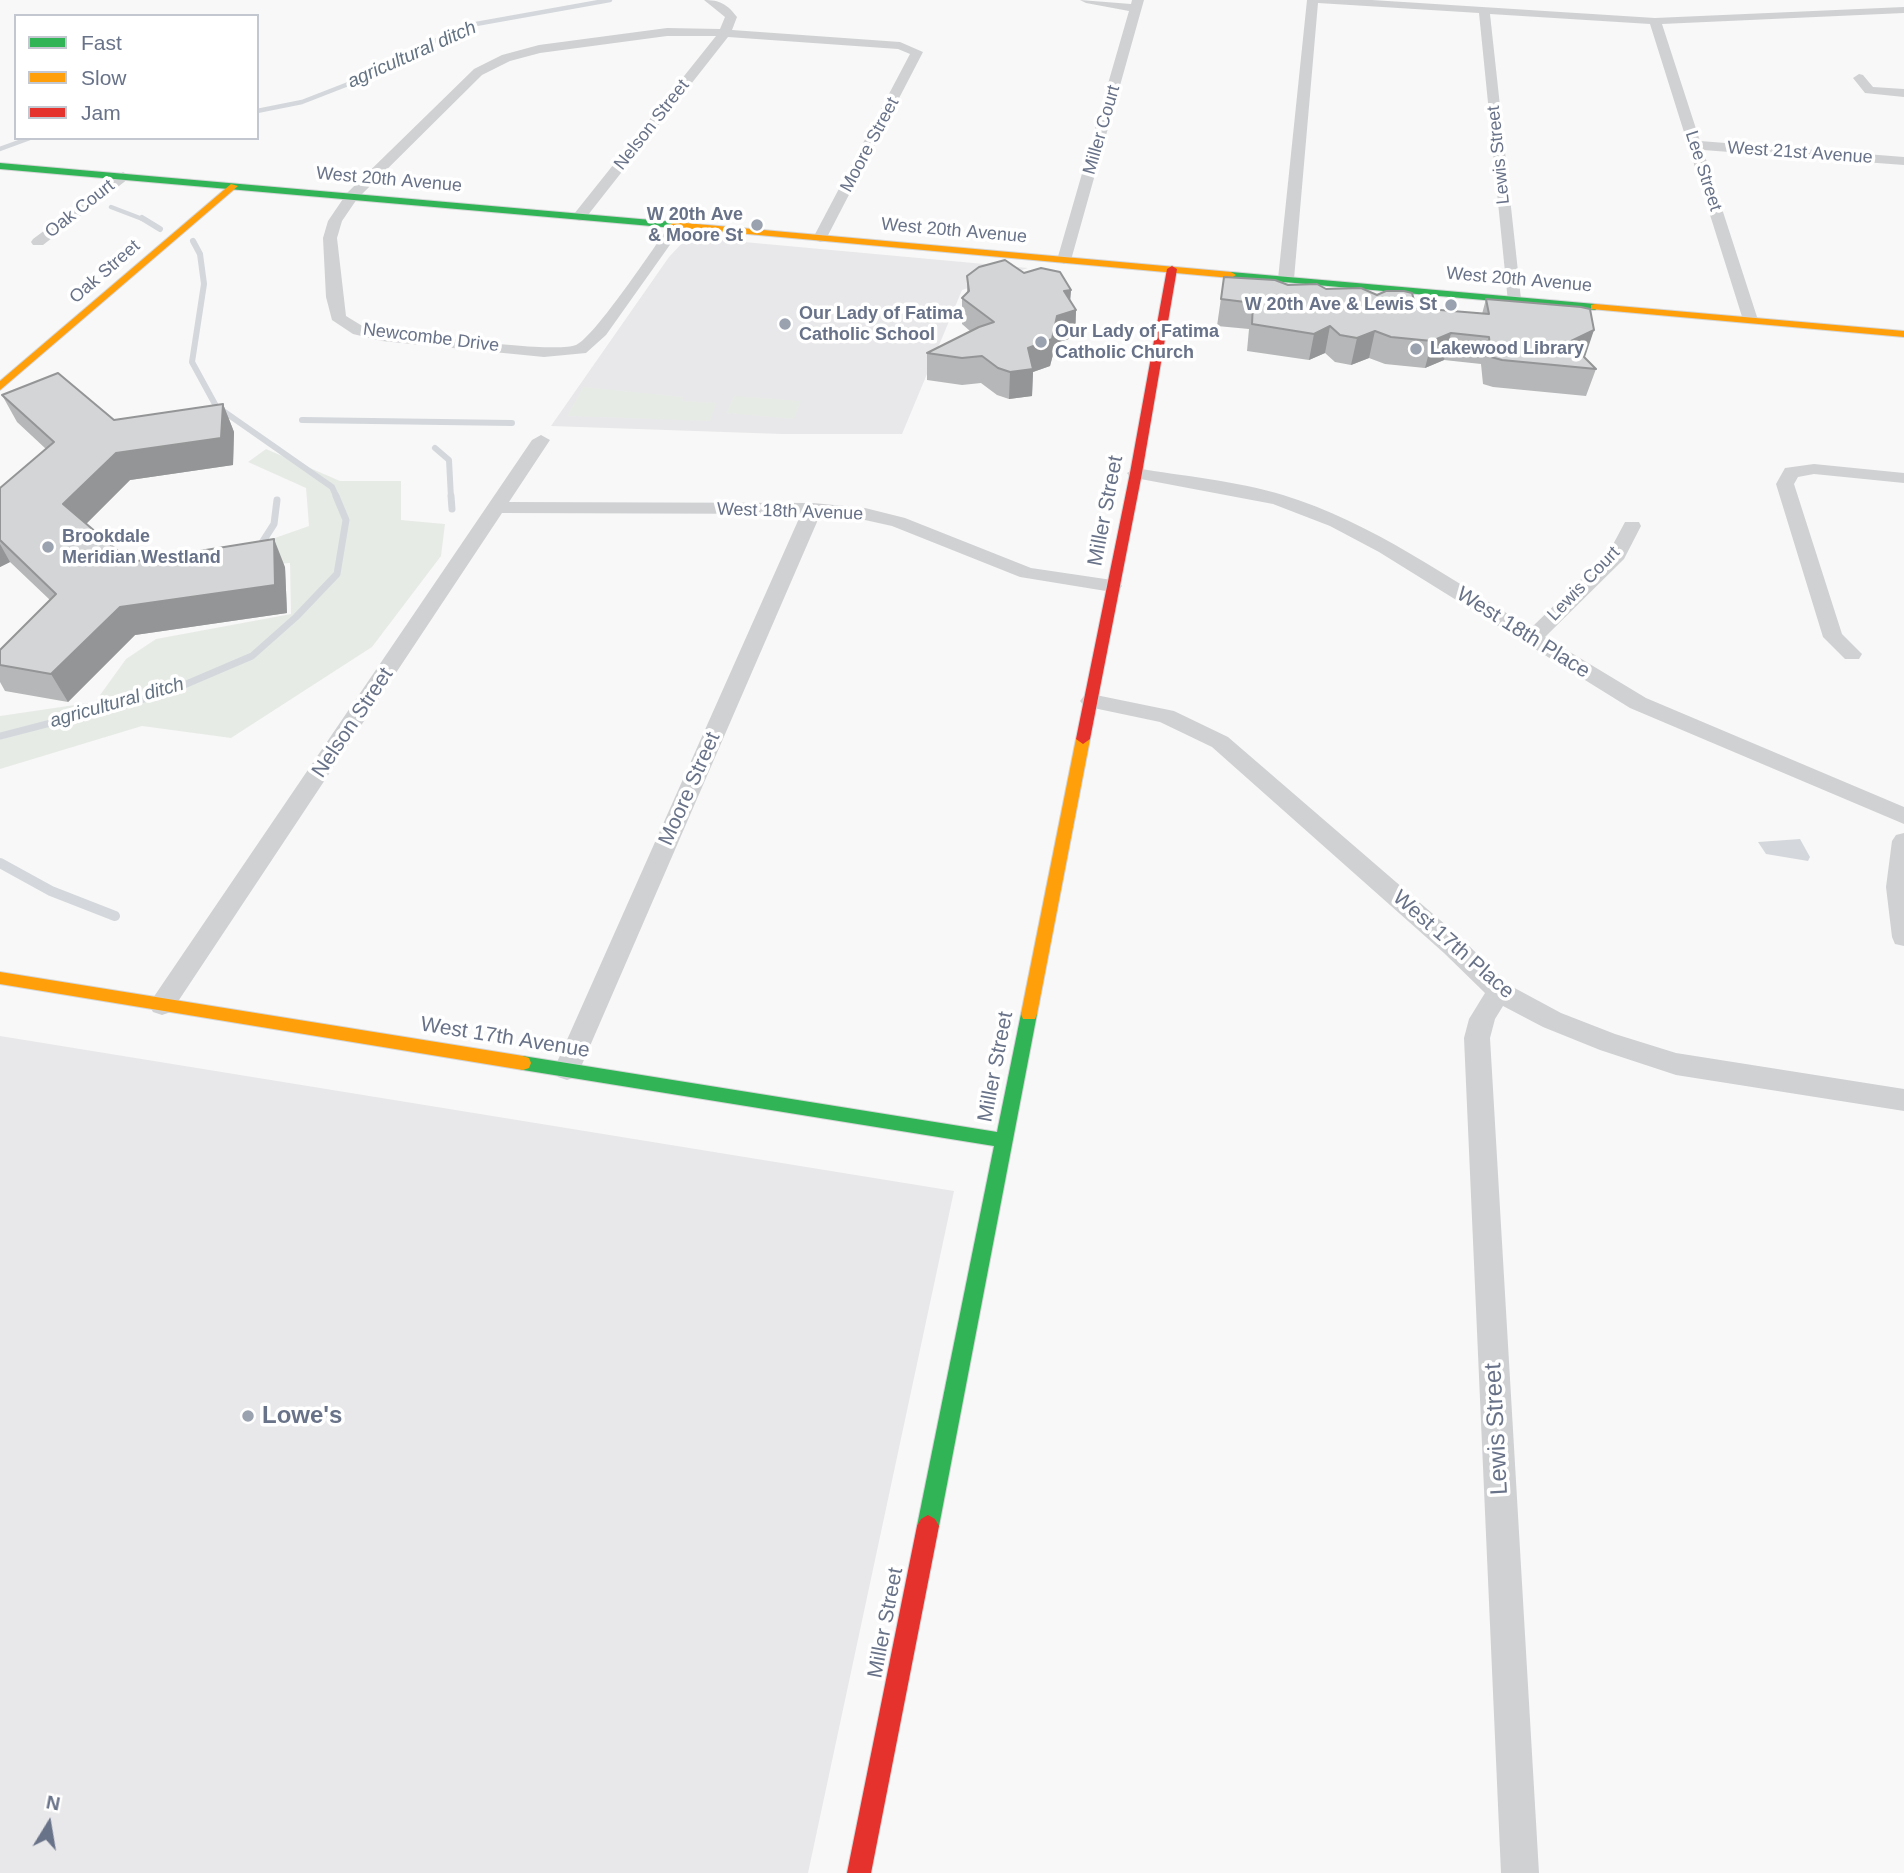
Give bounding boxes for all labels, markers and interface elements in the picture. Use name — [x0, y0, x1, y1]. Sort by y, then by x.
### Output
legend — [14, 14, 259, 140]
water label: agricultural ditch — [344, 16, 480, 94]
text: Fast — [81, 31, 122, 54]
text: Slow — [81, 66, 127, 89]
street label: Nelson Street — [610, 75, 694, 175]
street label: Miller Court — [1079, 83, 1125, 177]
street label: Moore Street — [836, 94, 904, 196]
text: Jam — [81, 101, 121, 124]
street label: Lewis Street — [1483, 105, 1515, 205]
street label: Lee Street — [1680, 128, 1726, 214]
street label: West 21st Avenue — [1727, 137, 1873, 169]
street label: West 20th Avenue — [315, 163, 463, 197]
street label: Oak Court — [41, 175, 119, 243]
place label: W 20th Ave & Moore St — [647, 204, 743, 246]
street label: West 20th Avenue — [880, 214, 1028, 248]
marker: W 20th Ave & Moore St — [749, 217, 765, 233]
street label: Oak Street — [65, 236, 145, 308]
street label: West 20th Avenue — [1445, 263, 1593, 297]
place label: W 20th Ave & Lewis St — [1245, 294, 1437, 316]
marker: W 20th Ave & Lewis St — [1443, 297, 1459, 313]
place label: Our Lady of Fatima Catholic School — [799, 303, 963, 346]
marker: Our Lady of Fatima Catholic School — [777, 316, 793, 332]
street label: Newcombe Drive — [362, 319, 500, 357]
place label: Our Lady of Fatima Catholic Church — [1055, 321, 1219, 364]
marker: Our Lady of Fatima Catholic Church — [1033, 334, 1049, 350]
place label: Lakewood Library — [1430, 338, 1584, 360]
marker: Lakewood Library — [1408, 341, 1424, 357]
street label: Miller Street — [1083, 454, 1129, 568]
street label: West 18th Avenue — [716, 499, 864, 525]
place label: Brookdale Meridian Westland — [62, 526, 221, 568]
marker: Brookdale Meridian Westland — [40, 539, 56, 555]
street label: Lewis Court — [1543, 542, 1625, 626]
street label: West 18th Place — [1452, 582, 1594, 684]
street label: Nelson Street — [307, 663, 399, 783]
water label: agricultural ditch — [47, 673, 187, 733]
street label: Moore Street — [654, 728, 726, 850]
street label: West 17th Place — [1387, 885, 1519, 1005]
street label: Miller Street — [973, 1010, 1019, 1124]
street label: West 17th Avenue — [419, 1012, 591, 1064]
street label: Lewis Street — [1479, 1362, 1515, 1496]
place label: Lowe's — [262, 1402, 342, 1430]
marker: Lowe's — [240, 1408, 256, 1424]
street label: Miller Street — [863, 1566, 909, 1680]
north arrow — [14, 1789, 84, 1859]
text: N — [44, 1791, 62, 1815]

